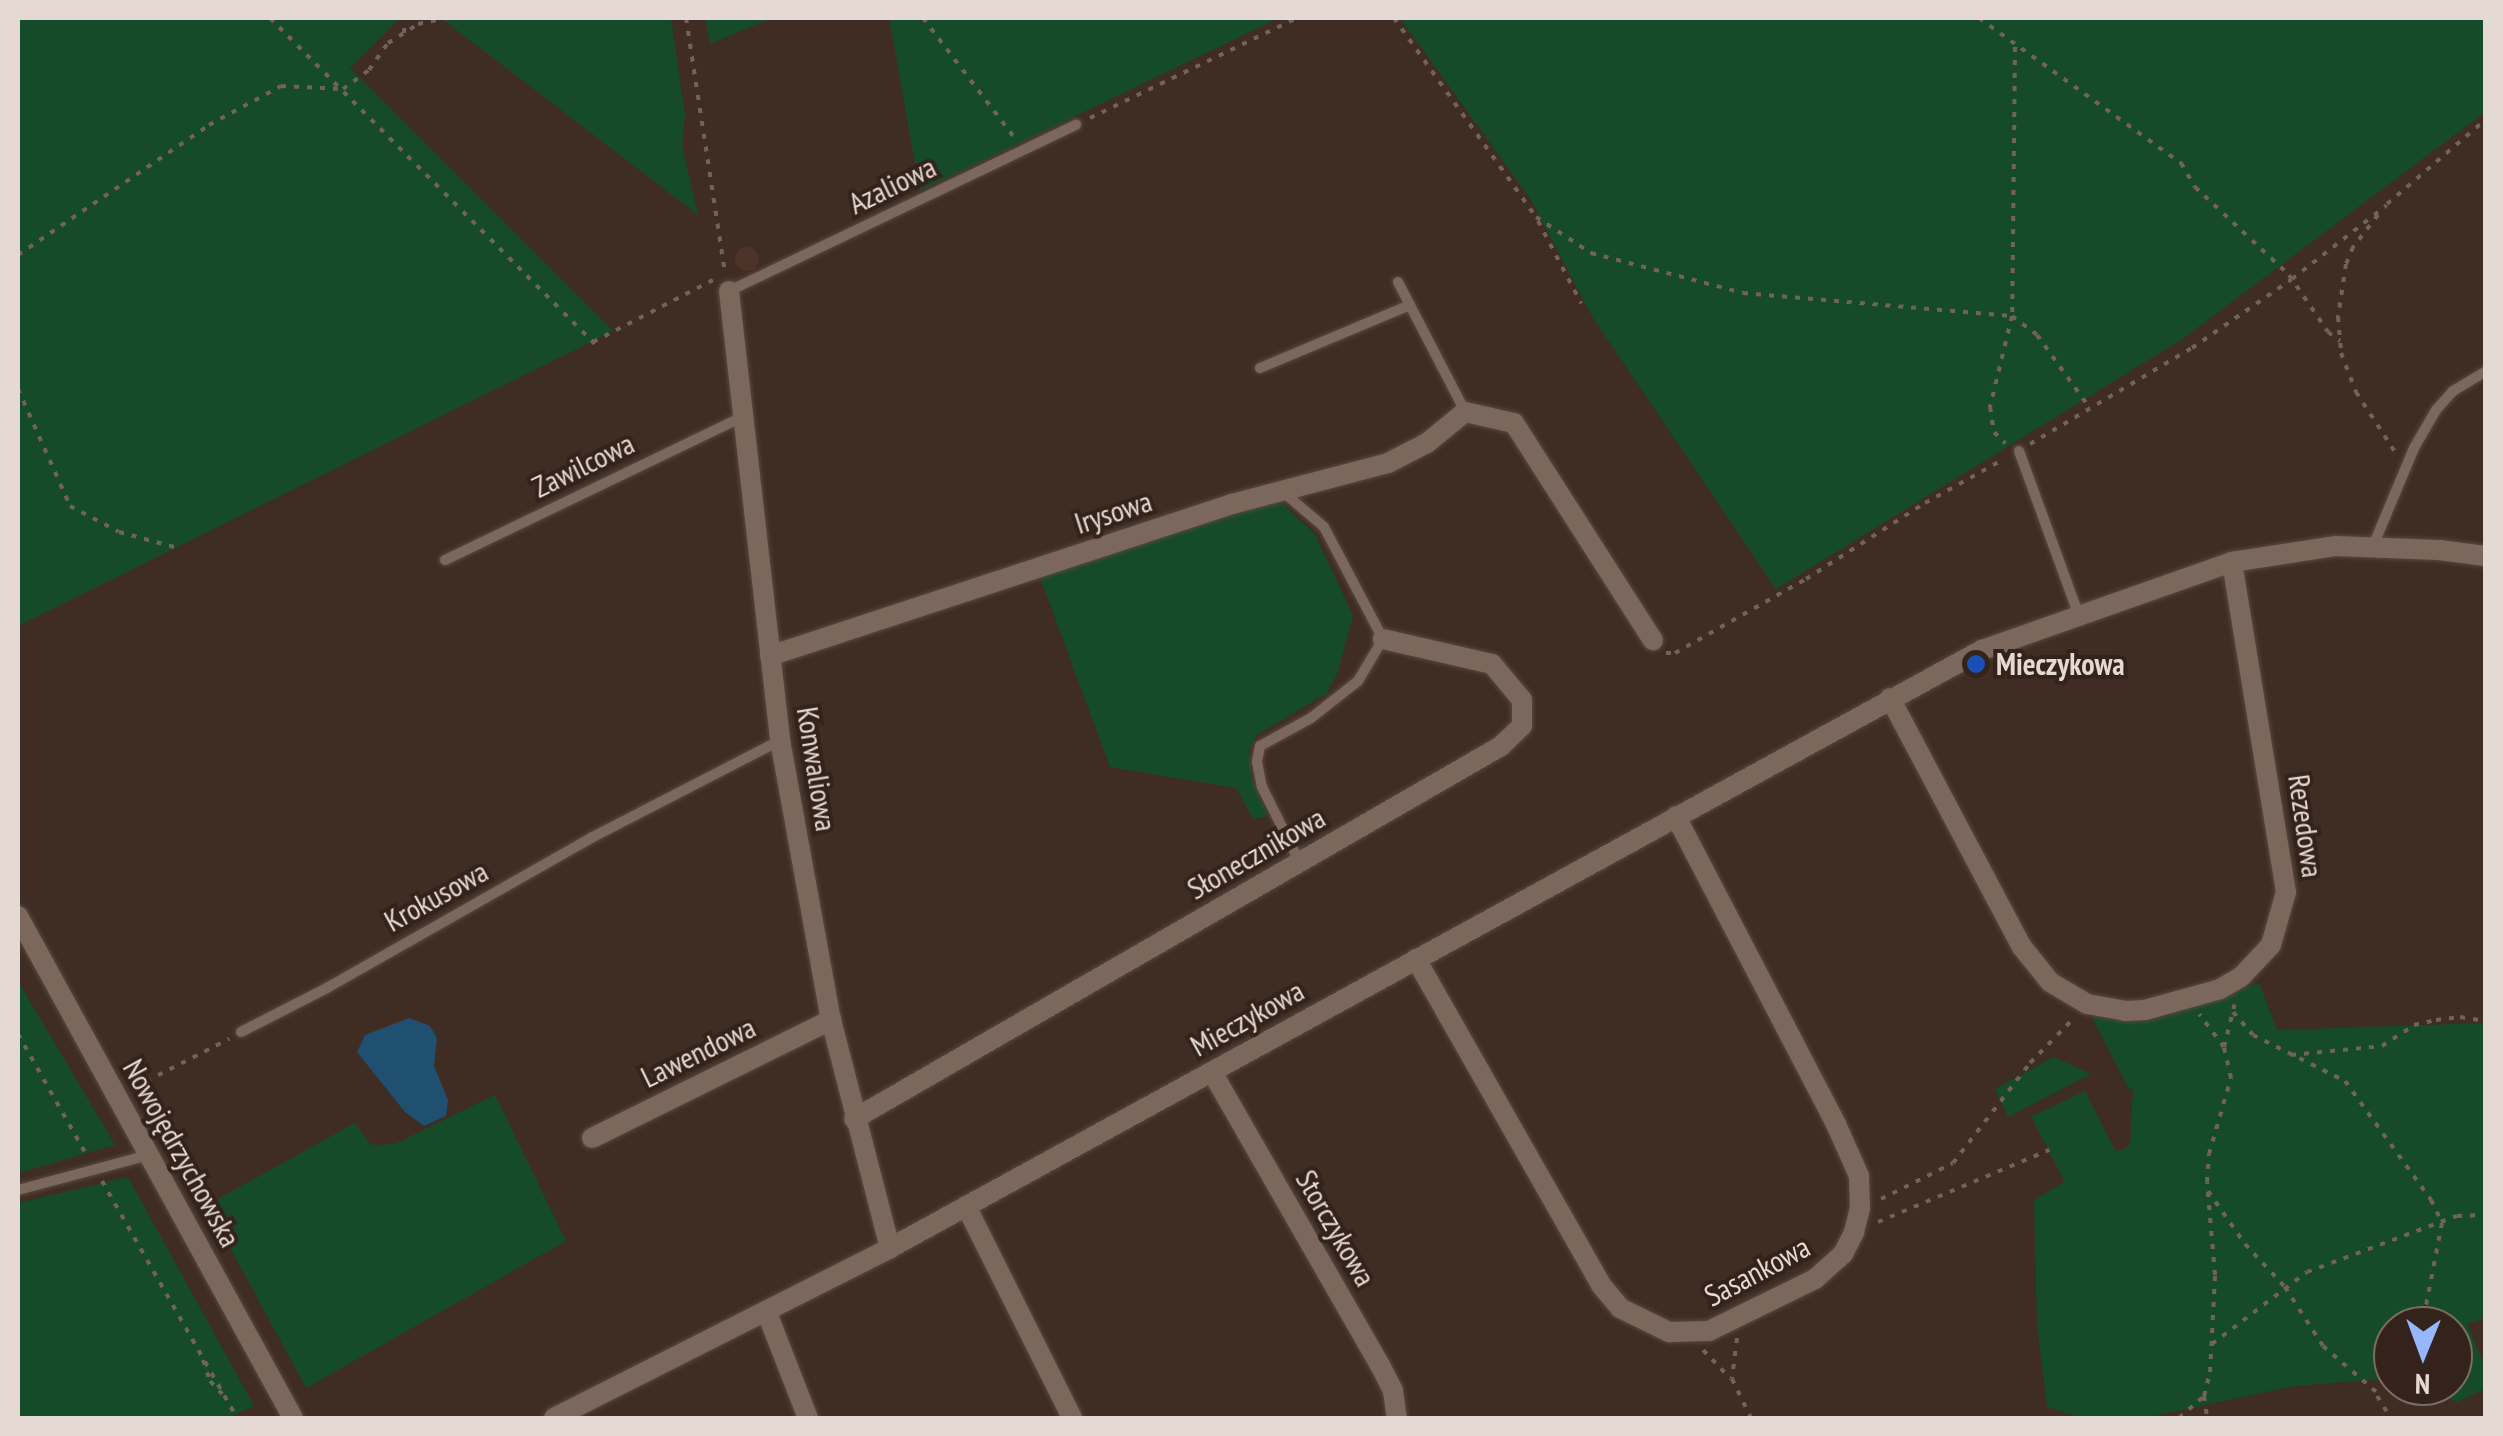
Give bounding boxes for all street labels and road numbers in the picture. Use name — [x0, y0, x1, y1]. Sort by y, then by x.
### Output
street label: Azaliowa — [843, 149, 941, 221]
street label: Zawilcowa — [526, 425, 640, 505]
street label: Irysowa — [1070, 483, 1156, 541]
street label: Konwaliowa — [789, 704, 845, 834]
street label: Rezedowa — [2281, 772, 2331, 880]
street label: Słonecznikowa — [1181, 799, 1331, 907]
street label: Krokusowa — [378, 853, 494, 939]
street label: Mieczykowa — [1184, 972, 1310, 1064]
street label: Lawendowa — [635, 1009, 761, 1095]
street label: Nowojędrzychowska — [116, 1053, 248, 1253]
street label: Storczykowa — [1288, 1164, 1384, 1292]
street label: Sasankowa — [1698, 1228, 1816, 1314]

